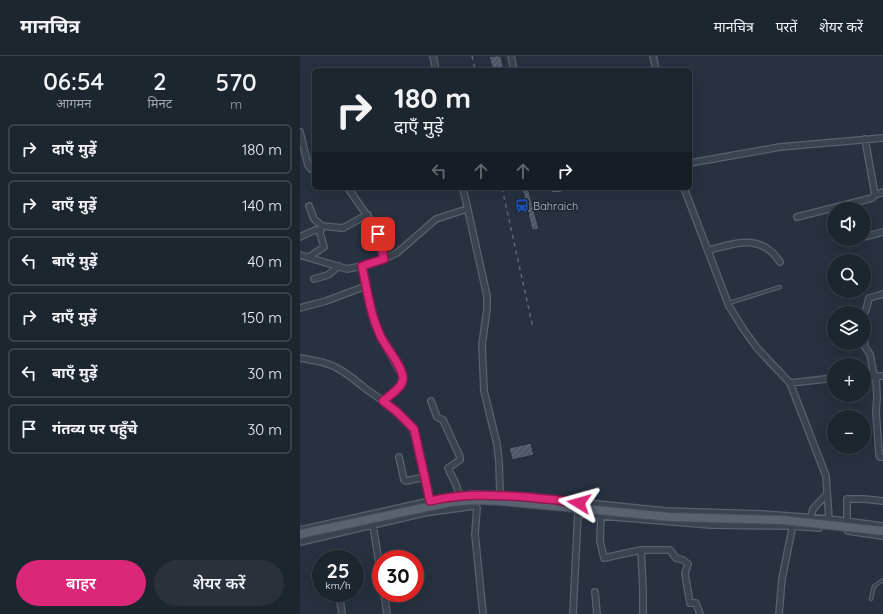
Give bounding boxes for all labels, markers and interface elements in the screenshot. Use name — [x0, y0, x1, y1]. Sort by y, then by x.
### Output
text: मानचित्र — [20, 14, 80, 38]
text: मानचित्र — [714, 18, 754, 36]
text: परतें — [776, 18, 797, 36]
text: शेयर करें — [819, 18, 863, 36]
text: 06:54 — [43, 66, 104, 96]
text: 2 — [153, 66, 167, 96]
text: 570 — [216, 67, 257, 97]
text: 180 m — [394, 80, 471, 115]
icon: right — [328, 84, 380, 136]
text: आगमन — [56, 95, 92, 111]
text: मिनट — [147, 95, 172, 111]
text: m — [230, 96, 242, 112]
text: दाएँ मुड़ें — [394, 115, 443, 138]
icon: right — [18, 138, 40, 160]
text: दाएँ मुड़ें — [52, 139, 96, 158]
text: 180 m — [242, 140, 282, 159]
icon: left — [428, 160, 450, 182]
icon: ahead — [470, 160, 492, 182]
icon: ahead — [512, 160, 534, 182]
icon: right — [554, 160, 576, 182]
icon: right — [18, 194, 40, 216]
text: दाएँ मुड़ें — [52, 195, 96, 214]
text: 140 m — [242, 196, 282, 215]
station icon: Bahraich — [514, 198, 530, 214]
place label: Bahraich — [533, 199, 578, 213]
map controls — [827, 202, 871, 454]
button: sound — [827, 202, 871, 246]
pin — [361, 217, 395, 251]
icon: arrive — [367, 223, 389, 245]
icon: left — [18, 250, 40, 272]
text: बाएँ मुड़ें — [52, 251, 97, 270]
text: 40 m — [247, 252, 282, 271]
button: search — [827, 254, 871, 298]
icon: right — [18, 306, 40, 328]
button: layers — [827, 306, 871, 350]
text: दाएँ मुड़ें — [52, 307, 96, 326]
text: 150 m — [242, 308, 282, 327]
button: + — [827, 358, 871, 402]
icon: left — [18, 362, 40, 384]
text: बाएँ मुड़ें — [52, 363, 97, 382]
text: 30 m — [247, 364, 282, 383]
button: − — [827, 410, 871, 454]
icon: arrive — [18, 418, 40, 440]
text: गंतव्य पर पहुँचे — [52, 419, 138, 438]
text: 30 m — [247, 420, 282, 439]
position arrow — [558, 482, 600, 524]
speed limit sign: 30 — [372, 550, 424, 602]
text: 25 — [327, 558, 349, 583]
button: बाहर — [16, 560, 146, 606]
button: शेयर करें — [154, 560, 284, 606]
text: km/h — [325, 579, 351, 592]

